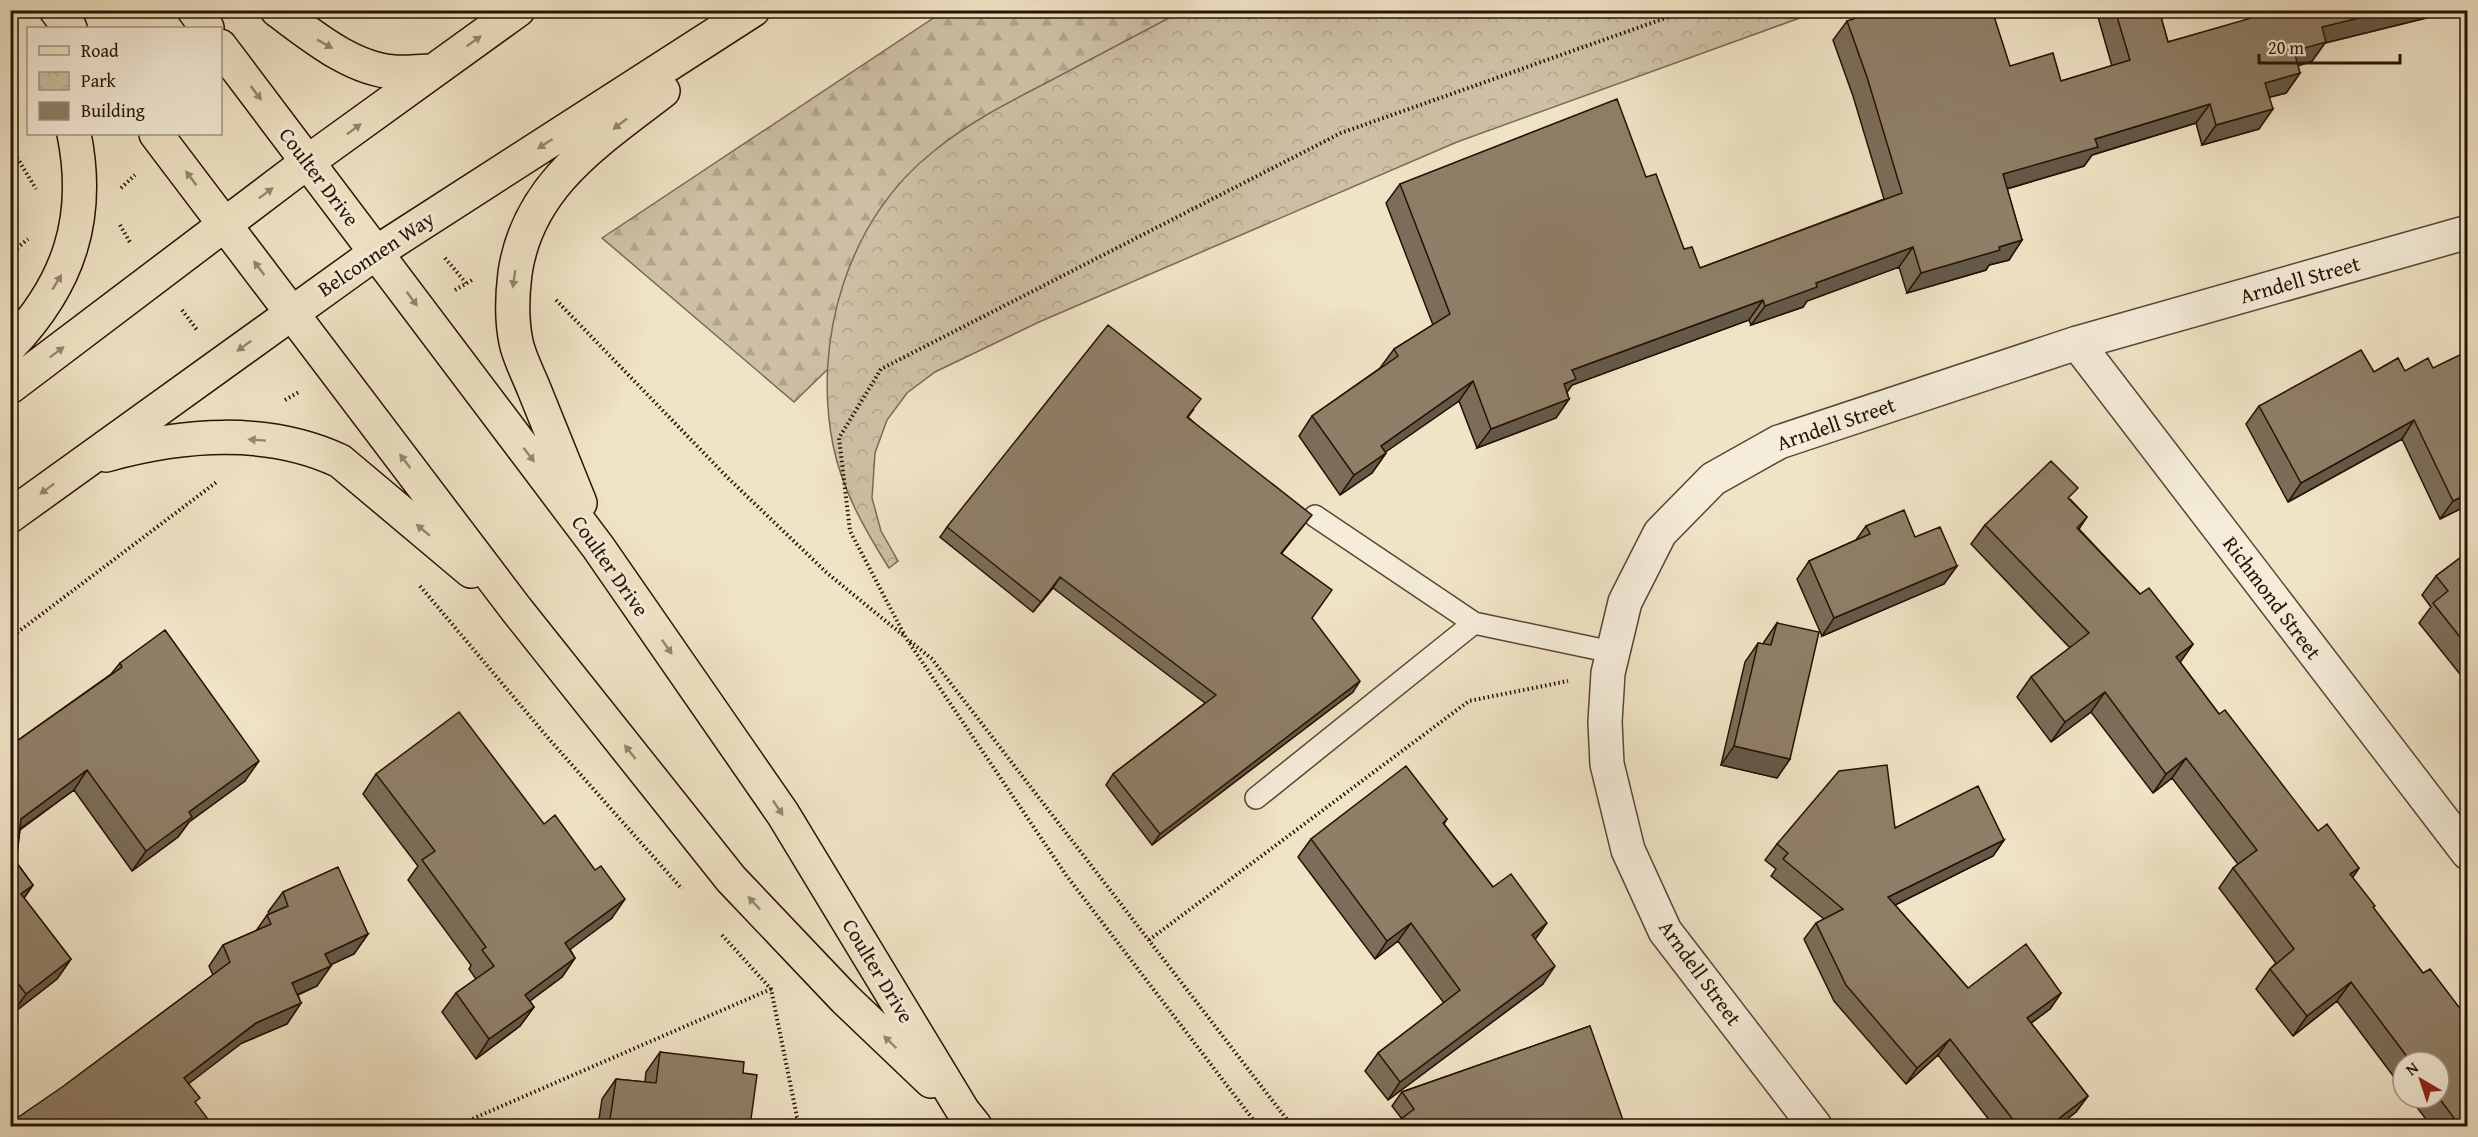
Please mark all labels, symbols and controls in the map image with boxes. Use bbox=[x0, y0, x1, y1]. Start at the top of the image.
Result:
legend bbox=[27, 27, 222, 135]
scale bar bbox=[2259, 27, 2400, 65]
text: 20 m bbox=[2268, 34, 2304, 61]
one-way arrow bbox=[466, 35, 482, 47]
text: Road bbox=[81, 37, 119, 64]
one-way arrow bbox=[317, 39, 334, 49]
text: Park bbox=[81, 67, 117, 94]
one-way arrow bbox=[249, 85, 261, 100]
text: Building bbox=[81, 97, 145, 124]
one-way arrow bbox=[613, 117, 628, 129]
street label: Coulter Drive bbox=[272, 121, 367, 233]
one-way arrow bbox=[346, 123, 362, 135]
one-way arrow bbox=[536, 138, 553, 149]
one-way arrow bbox=[185, 170, 197, 186]
one-way arrow bbox=[258, 187, 274, 199]
street label: Belconnen Way bbox=[311, 203, 441, 304]
street label: Arndell Street bbox=[2236, 247, 2364, 311]
one-way arrow bbox=[253, 260, 265, 275]
one-way arrow bbox=[510, 270, 519, 289]
one-way arrow bbox=[52, 273, 62, 290]
one-way arrow bbox=[406, 291, 418, 306]
one-way arrow bbox=[237, 340, 253, 352]
one-way arrow bbox=[49, 345, 65, 358]
street label: Arndell Street bbox=[1772, 389, 1900, 458]
one-way arrow bbox=[248, 435, 267, 444]
one-way arrow bbox=[523, 446, 535, 462]
one-way arrow bbox=[399, 454, 411, 470]
one-way arrow bbox=[39, 482, 55, 495]
street label: Coulter Drive bbox=[564, 509, 657, 623]
one-way arrow bbox=[416, 524, 431, 537]
street label: Richmond Street bbox=[2216, 530, 2329, 666]
one-way arrow bbox=[661, 639, 673, 655]
one-way arrow bbox=[624, 744, 637, 760]
one-way arrow bbox=[772, 799, 784, 815]
one-way arrow bbox=[747, 896, 761, 910]
street label: Coulter Drive bbox=[835, 913, 922, 1029]
street label: Arndell Street bbox=[1651, 914, 1750, 1032]
one-way arrow bbox=[883, 1036, 898, 1049]
north arrow bbox=[2391, 1050, 2451, 1110]
text: N bbox=[2400, 1055, 2424, 1081]

